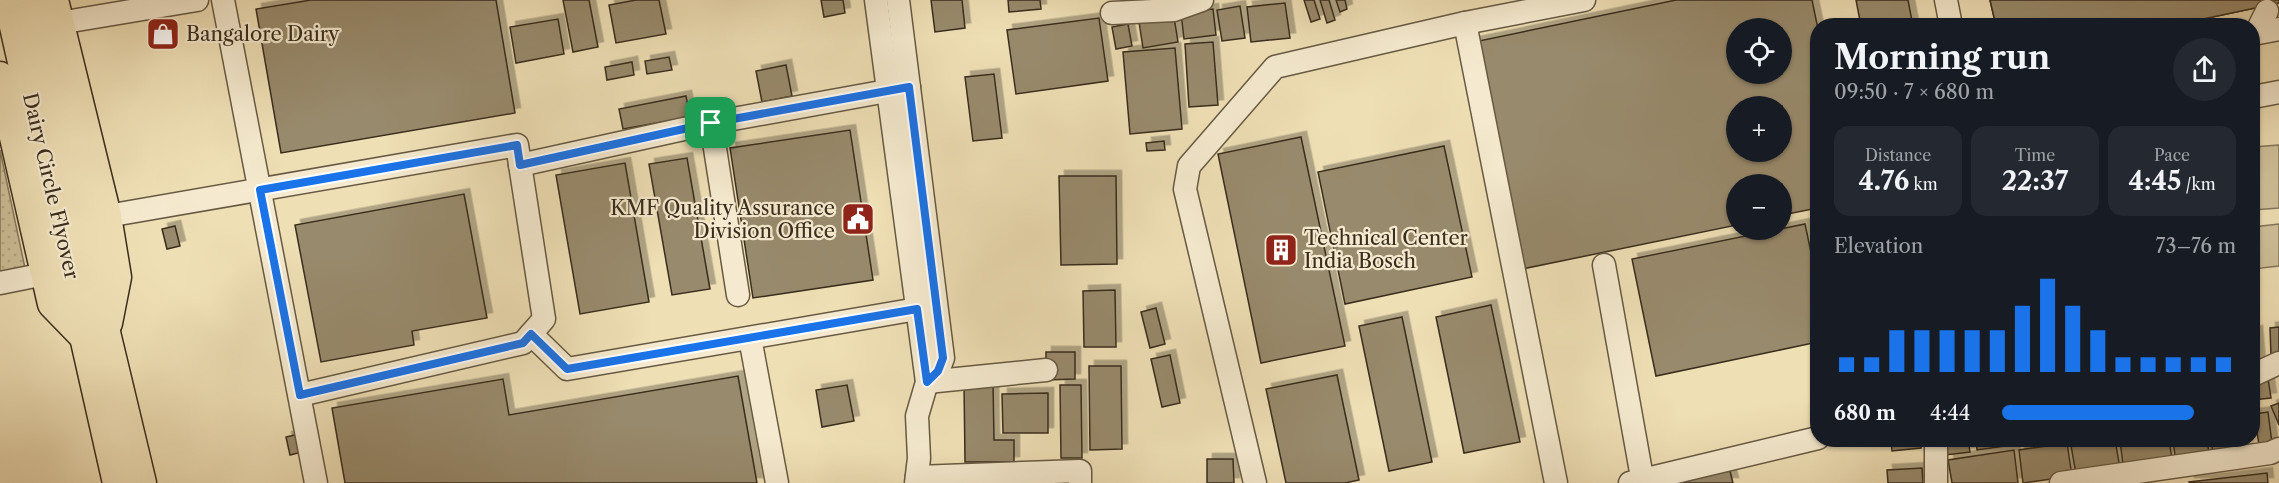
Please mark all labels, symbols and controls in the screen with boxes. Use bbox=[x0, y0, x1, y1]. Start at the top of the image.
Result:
shop icon: Bangalore Dairy bbox=[145, 16, 181, 52]
map controls bbox=[1726, 18, 1792, 240]
button: locate bbox=[1726, 18, 1792, 84]
place label: Bangalore Dairy bbox=[186, 22, 340, 46]
text: Morning run bbox=[1834, 37, 2050, 78]
button: share bbox=[2173, 38, 2236, 101]
text: 09:50 · 7 × 680 m bbox=[1834, 80, 1994, 104]
street label: Dairy Circle Flyover bbox=[18, 90, 84, 282]
button: + bbox=[1726, 96, 1792, 162]
pin bbox=[685, 97, 736, 148]
icon: arrive bbox=[694, 106, 727, 139]
text: Distance bbox=[1865, 145, 1931, 165]
text: Time bbox=[2015, 145, 2055, 165]
text: Pace bbox=[2154, 145, 2190, 165]
text: 4.76 bbox=[1858, 165, 1909, 197]
text: 22:37 bbox=[2002, 165, 2068, 197]
text: 4:45 bbox=[2128, 165, 2181, 197]
button: − bbox=[1726, 174, 1792, 240]
text: km bbox=[1909, 174, 1938, 194]
text: /km bbox=[2181, 174, 2216, 194]
place label: KMF Quality Assurance Division Office bbox=[610, 196, 835, 243]
public building icon: KMF Quality Assurance Division Office bbox=[840, 201, 876, 237]
place label: Technical Center India Bosch bbox=[1304, 226, 1469, 273]
building icon: Technical Center India Bosch bbox=[1263, 232, 1299, 268]
text: Elevation bbox=[1834, 234, 1923, 258]
text: 73–76 m bbox=[2156, 234, 2236, 258]
text: 680 m bbox=[1834, 401, 1896, 425]
text: 4:44 bbox=[1930, 401, 1970, 425]

